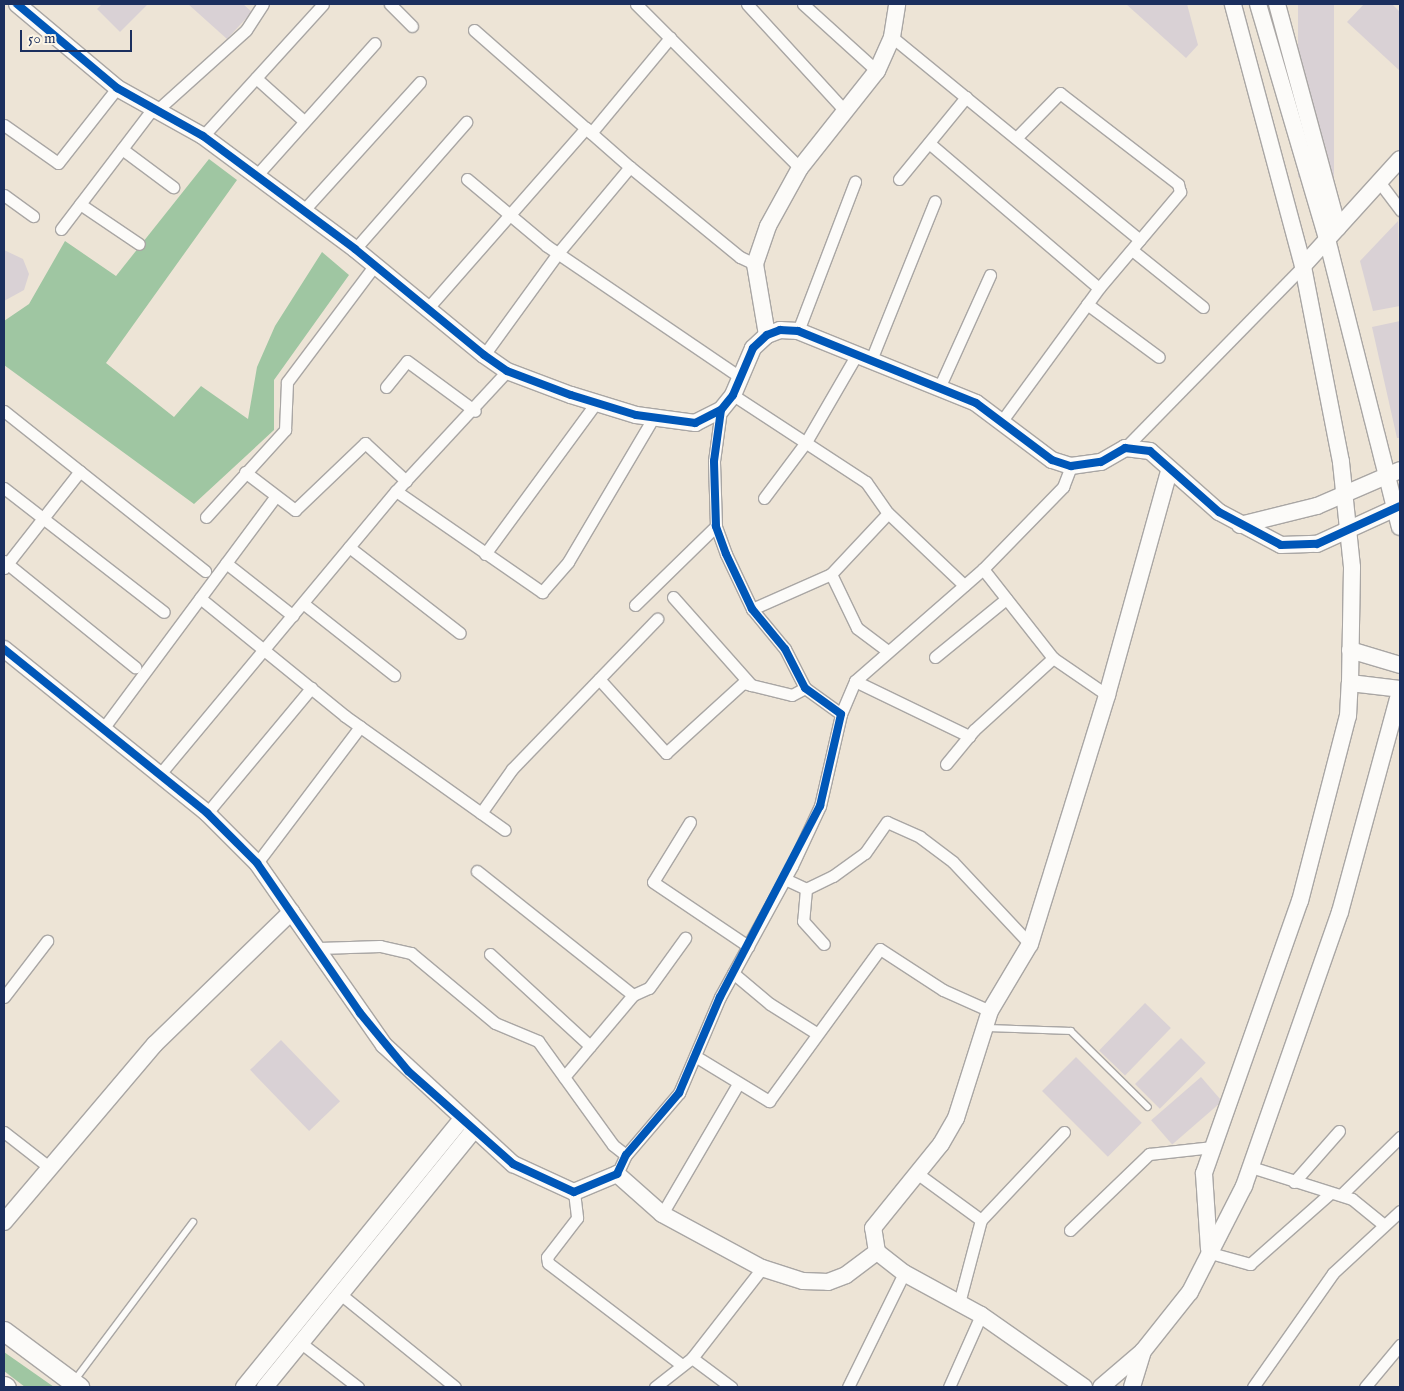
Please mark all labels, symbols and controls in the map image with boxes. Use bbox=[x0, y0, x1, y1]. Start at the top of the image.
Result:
scale bar bbox=[22, 20, 135, 52]
text: 50 m bbox=[28, 29, 56, 48]

